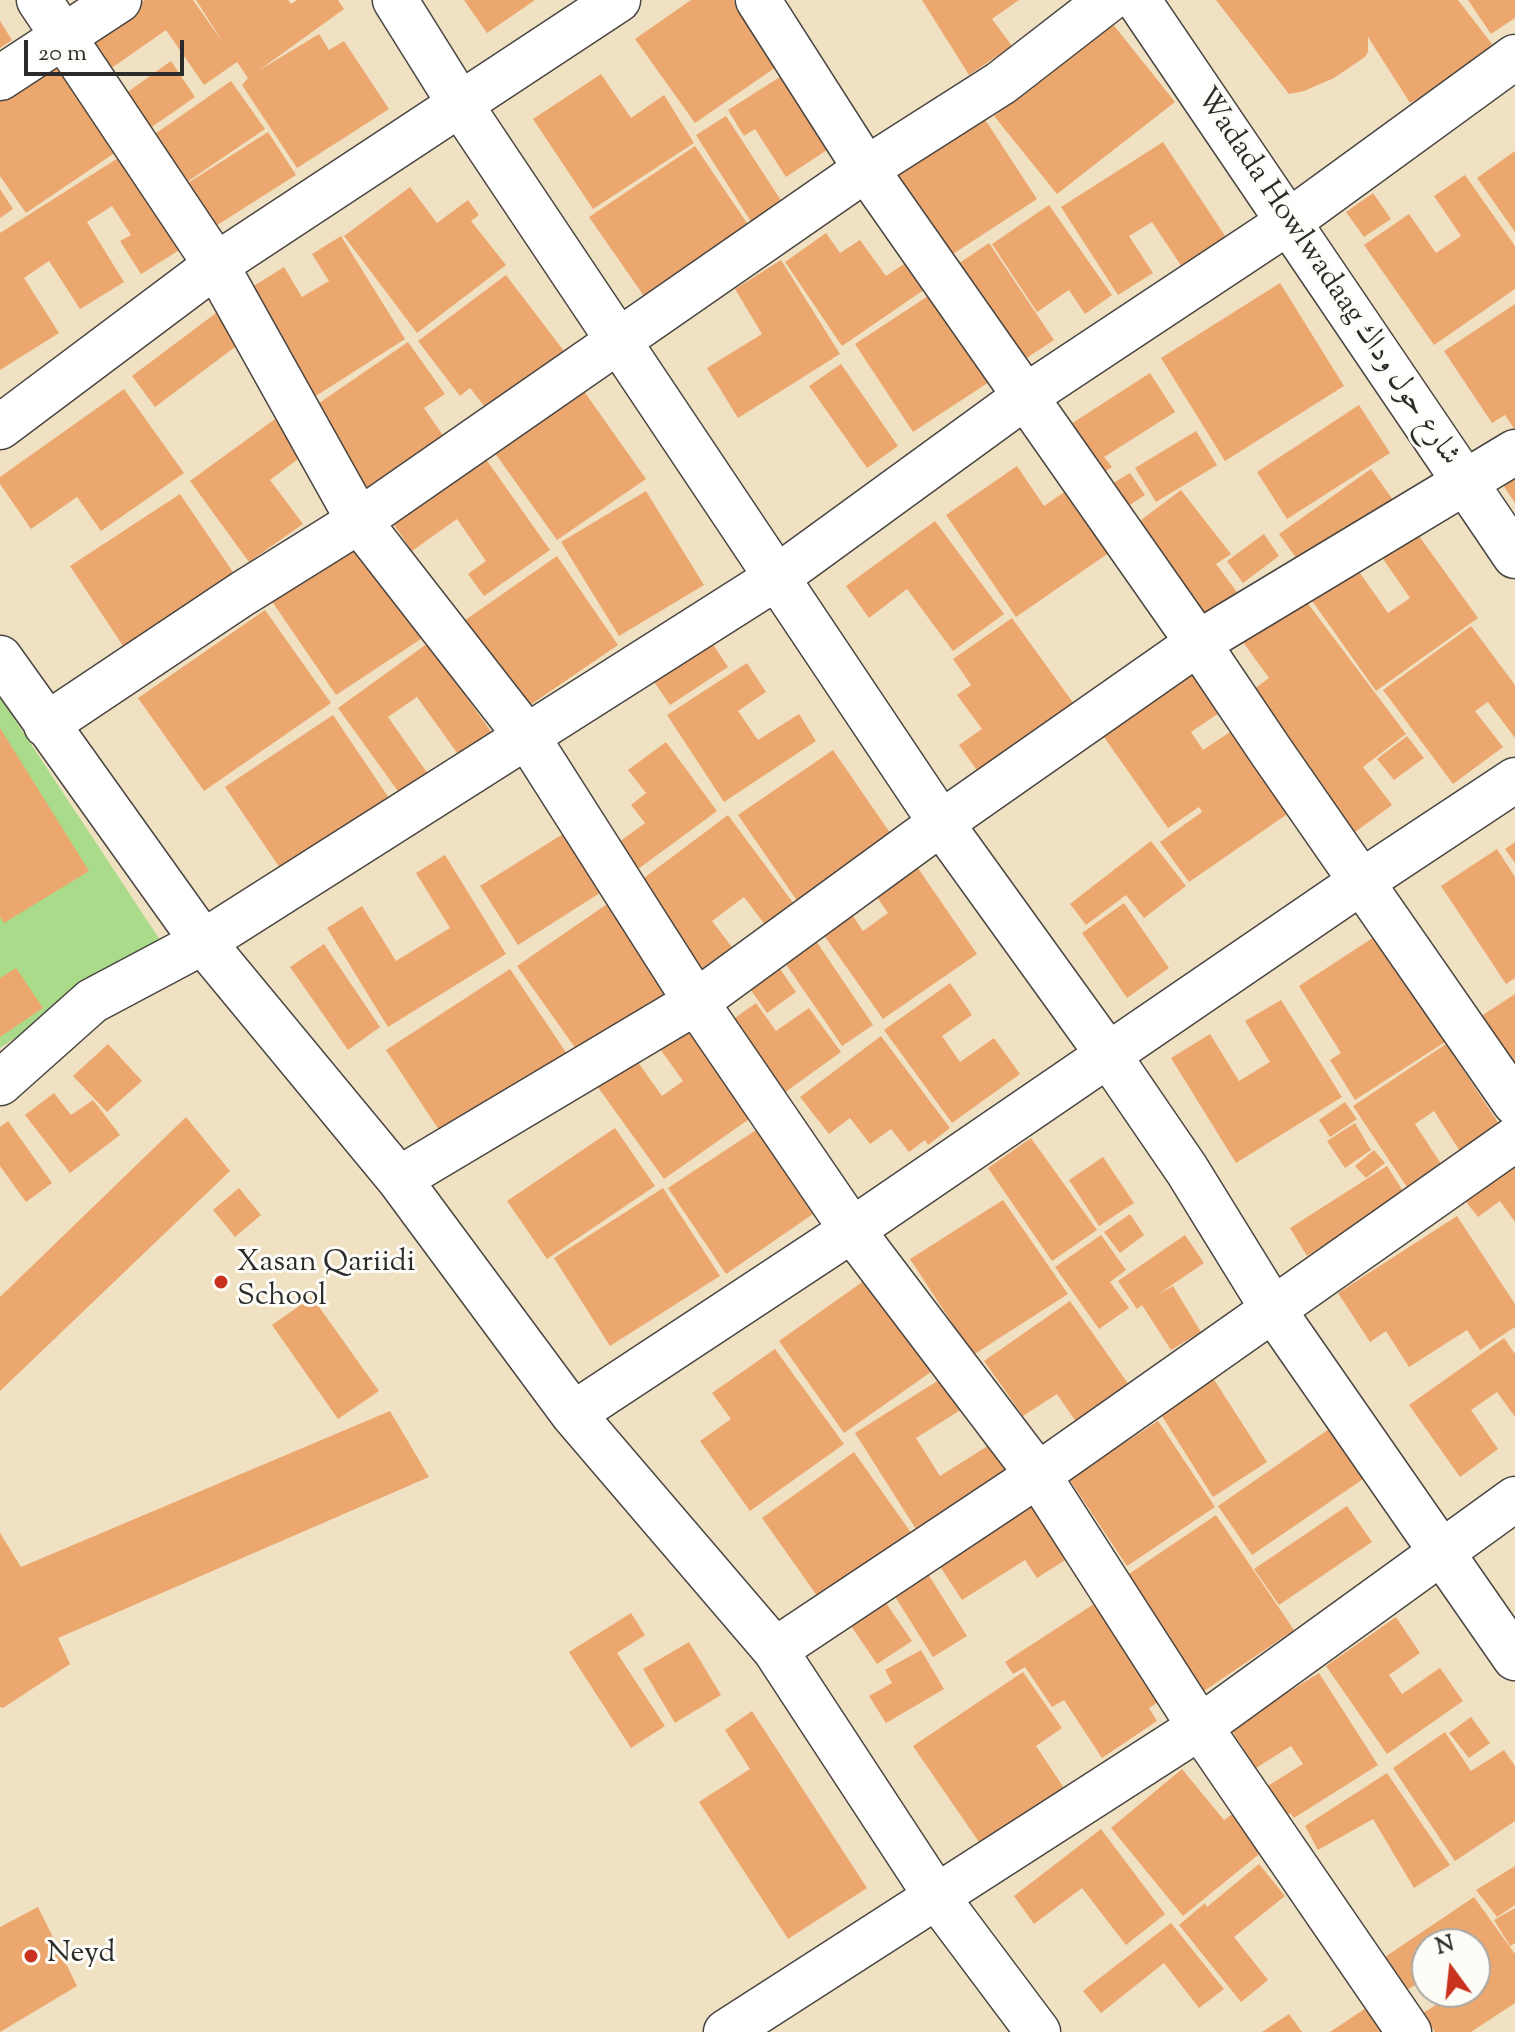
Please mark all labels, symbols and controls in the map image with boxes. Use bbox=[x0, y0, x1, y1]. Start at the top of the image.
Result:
scale bar bbox=[28, 24, 188, 74]
text: 20 m bbox=[38, 37, 87, 71]
street label: Wadada Howlwadaag شارع حول وداك bbox=[1186, 82, 1466, 474]
place label: Xasan Qariidi School bbox=[237, 1247, 415, 1318]
marker: Xasan Qariidi School bbox=[212, 1273, 230, 1291]
north arrow bbox=[1411, 1928, 1491, 2008]
text: N bbox=[1433, 1929, 1458, 1964]
place label: Neyd bbox=[47, 1938, 115, 1974]
marker: Neyd bbox=[22, 1947, 40, 1965]

